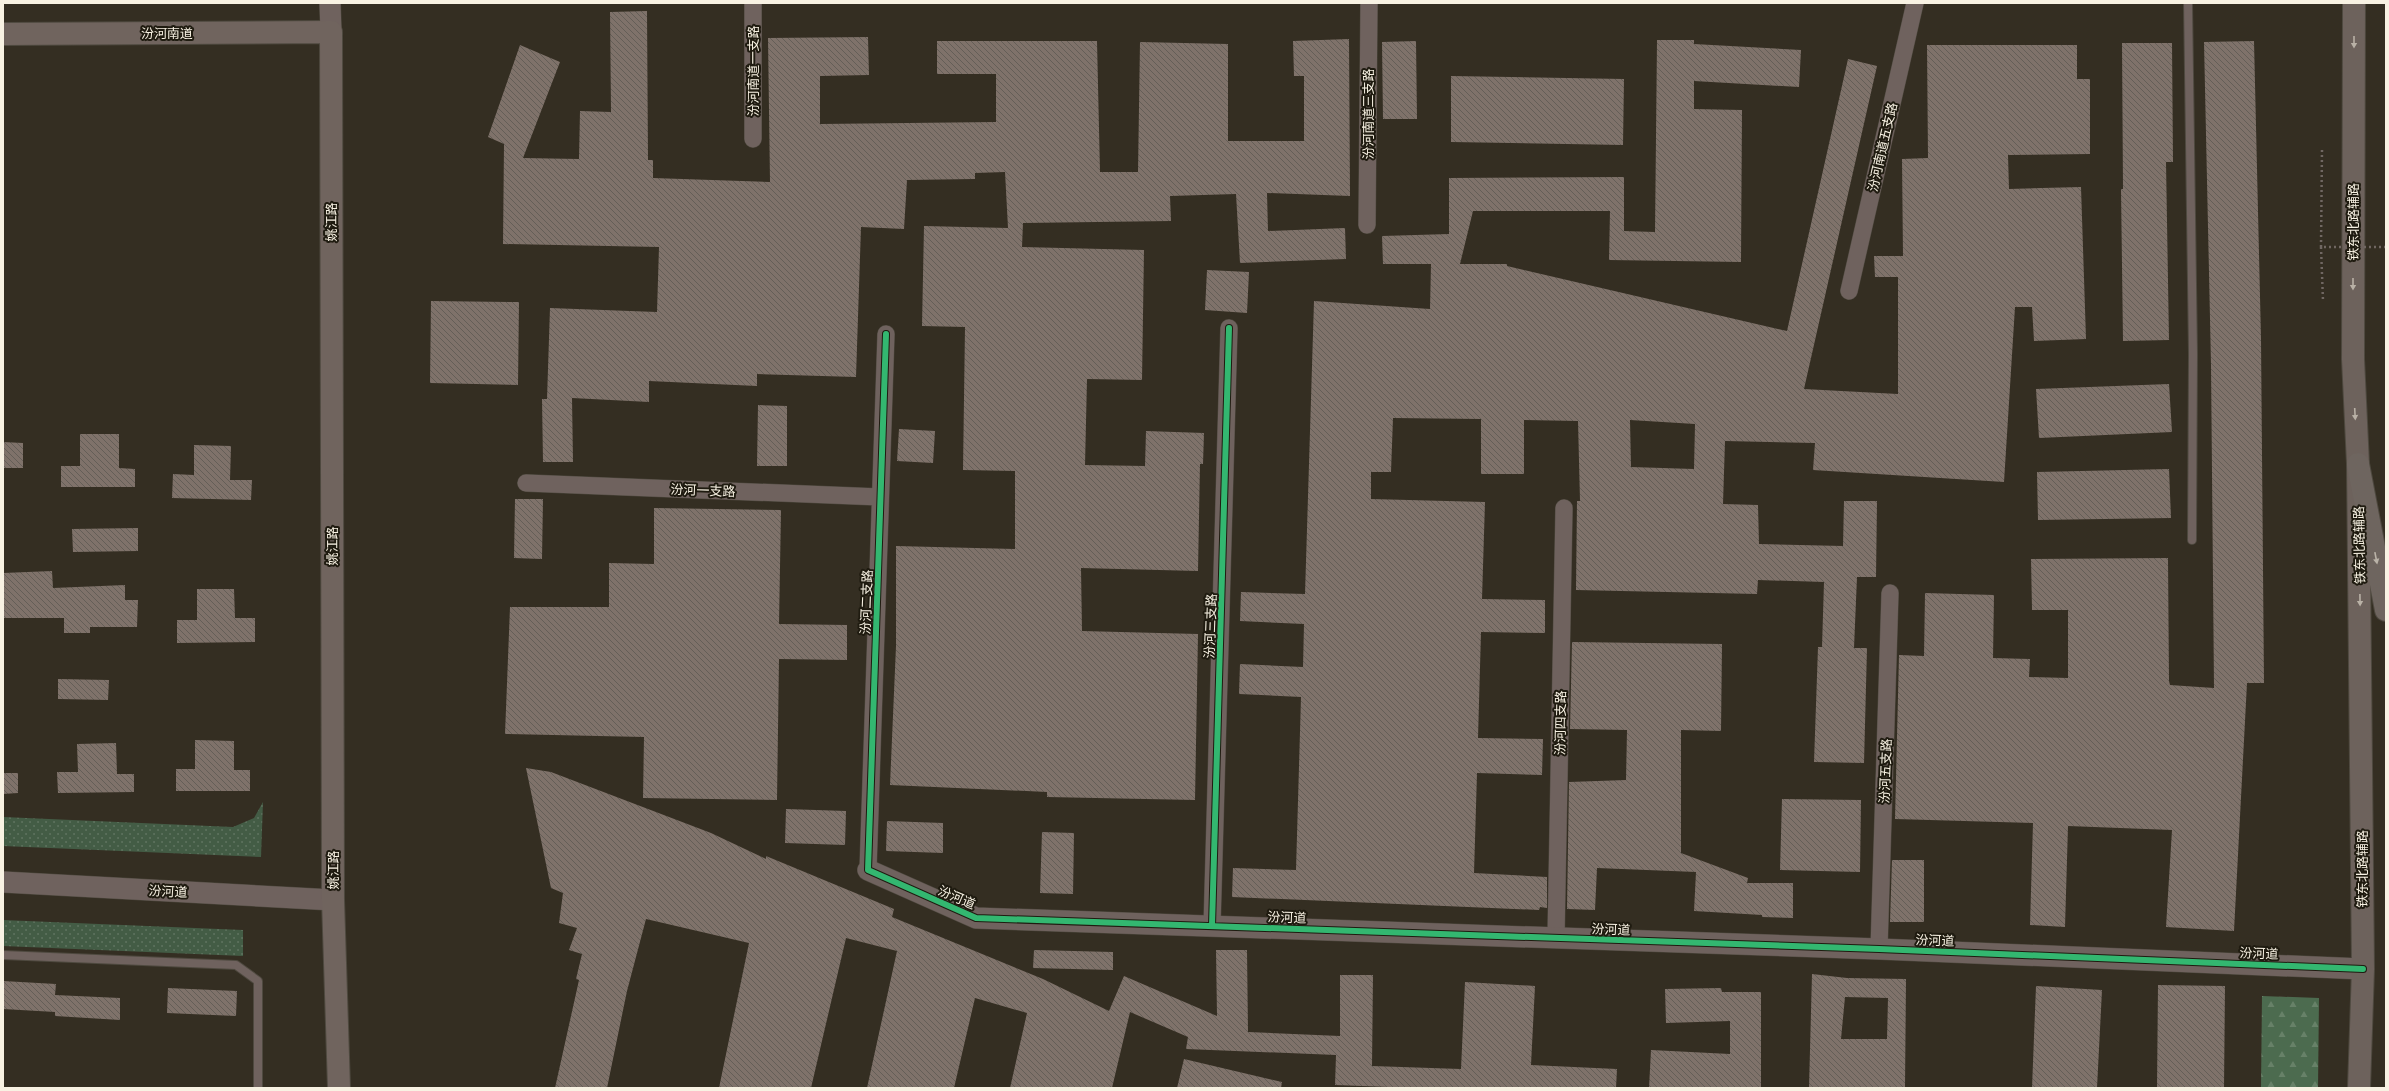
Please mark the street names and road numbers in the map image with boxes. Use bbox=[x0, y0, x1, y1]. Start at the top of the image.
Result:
street label: 汾河南道 bbox=[141, 25, 193, 41]
street label: 汾河南道一支路 bbox=[745, 25, 761, 117]
street label: 汾河南道三支路 bbox=[1360, 68, 1376, 160]
street label: 汾河南道五支路 bbox=[1864, 101, 1900, 193]
street label: 铁东北路辅路 bbox=[2345, 183, 2361, 261]
street label: 姚江路 bbox=[323, 202, 339, 242]
street label: 汾河一支路 bbox=[670, 481, 736, 499]
street label: 铁东北路辅路 bbox=[2350, 506, 2368, 584]
street label: 姚江路 bbox=[324, 526, 340, 566]
street label: 汾河二支路 bbox=[857, 569, 875, 635]
street label: 汾河三支路 bbox=[1201, 593, 1219, 659]
street label: 汾河四支路 bbox=[1551, 690, 1569, 756]
street label: 汾河五支路 bbox=[1876, 738, 1894, 804]
street label: 铁东北路辅路 bbox=[2354, 830, 2370, 908]
street label: 姚江路 bbox=[325, 850, 341, 890]
street label: 汾河道 bbox=[148, 882, 188, 900]
street label: 汾河道 bbox=[936, 882, 978, 912]
street label: 汾河道 bbox=[1267, 908, 1307, 926]
street label: 汾河道 bbox=[1591, 920, 1631, 938]
street label: 汾河道 bbox=[1915, 931, 1955, 949]
street label: 汾河道 bbox=[2239, 944, 2279, 962]

